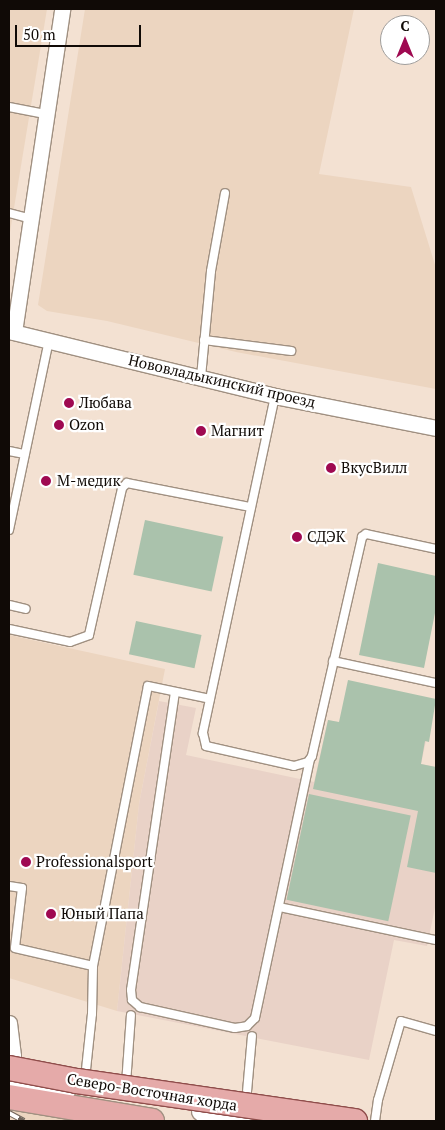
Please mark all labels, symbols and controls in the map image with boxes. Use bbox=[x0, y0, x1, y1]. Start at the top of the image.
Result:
scale bar bbox=[18, 15, 144, 47]
north arrow bbox=[380, 15, 430, 65]
text: С bbox=[400, 16, 410, 35]
text: 50 m bbox=[23, 24, 56, 44]
street label: Нововладыкинский проезд bbox=[127, 351, 317, 411]
place label: Любава bbox=[79, 394, 132, 412]
marker: Любава bbox=[63, 397, 75, 409]
place label: Ozon bbox=[69, 416, 104, 434]
marker: Ozon bbox=[53, 419, 65, 431]
place label: Магнит bbox=[211, 422, 264, 440]
marker: Магнит bbox=[195, 425, 207, 437]
place label: ВкусВилл bbox=[341, 459, 407, 477]
marker: ВкусВилл bbox=[325, 462, 337, 474]
place label: М-медик bbox=[57, 472, 121, 490]
marker: М-медик bbox=[39, 474, 53, 488]
place label: СДЭК bbox=[307, 528, 346, 546]
marker: СДЭК bbox=[291, 531, 303, 543]
place label: Professionalsport bbox=[36, 853, 153, 871]
marker: Professionalsport bbox=[20, 856, 32, 868]
place label: Юный Папа bbox=[61, 905, 144, 923]
marker: Юный Папа bbox=[45, 908, 57, 920]
street label: Северо-Восточная хорда bbox=[66, 1070, 238, 1114]

